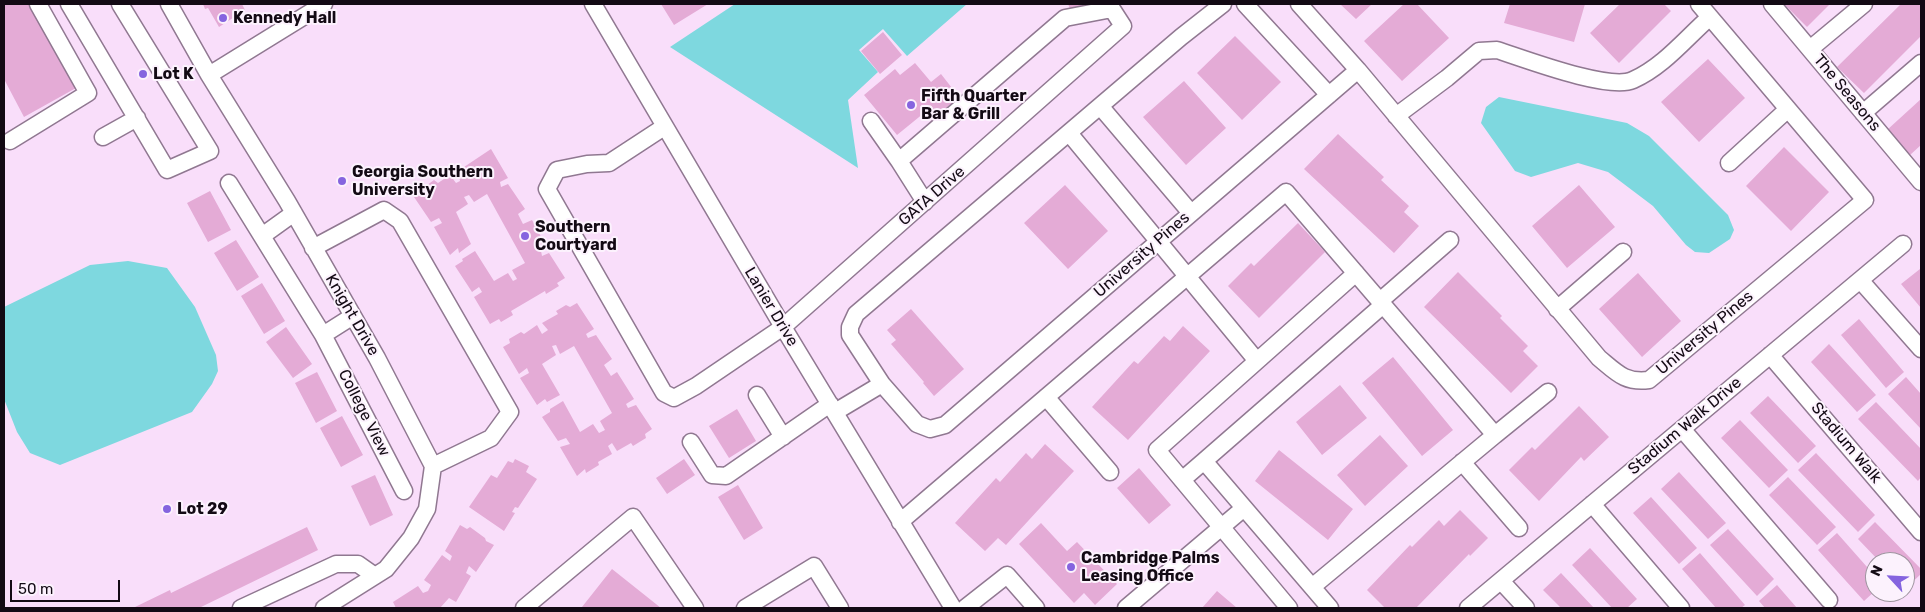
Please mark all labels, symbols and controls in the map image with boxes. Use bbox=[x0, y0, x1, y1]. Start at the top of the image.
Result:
place label: Kennedy Hall bbox=[233, 8, 336, 28]
marker: Kennedy Hall bbox=[217, 12, 229, 24]
street label: The Seasons bbox=[1809, 51, 1885, 135]
place label: Lot K bbox=[153, 64, 194, 84]
marker: Lot K bbox=[137, 68, 149, 80]
place label: Fifth Quarter Bar & Grill bbox=[921, 86, 1026, 124]
marker: Fifth Quarter Bar & Grill bbox=[905, 99, 917, 111]
place label: Georgia Southern University bbox=[352, 162, 493, 200]
street label: GATA Drive bbox=[895, 162, 969, 230]
marker: Georgia Southern University bbox=[336, 175, 348, 187]
street label: University Pines bbox=[1090, 208, 1194, 302]
place label: Southern Courtyard bbox=[535, 217, 617, 255]
marker: Southern Courtyard bbox=[519, 230, 531, 242]
street label: Lanier Drive bbox=[740, 264, 802, 350]
street label: Knight Drive bbox=[321, 271, 383, 359]
street label: University Pines bbox=[1653, 287, 1757, 379]
street label: College View bbox=[334, 366, 394, 460]
street label: Stadium Walk Drive bbox=[1624, 373, 1746, 479]
street label: Stadium Walk bbox=[1807, 399, 1885, 487]
place label: Lot 29 bbox=[177, 499, 228, 519]
marker: Lot 29 bbox=[161, 503, 173, 515]
place label: Cambridge Palms Leasing Office bbox=[1081, 548, 1220, 586]
north arrow bbox=[1865, 552, 1915, 602]
marker: Cambridge Palms Leasing Office bbox=[1065, 561, 1077, 573]
text: N bbox=[1867, 563, 1887, 579]
scale bar bbox=[12, 570, 122, 602]
text: 50 m bbox=[18, 580, 53, 598]

